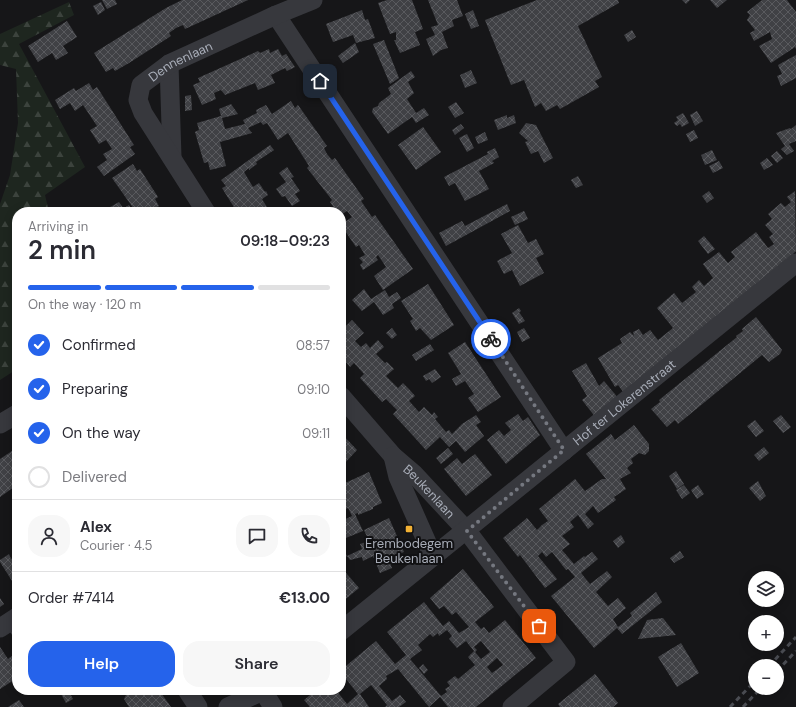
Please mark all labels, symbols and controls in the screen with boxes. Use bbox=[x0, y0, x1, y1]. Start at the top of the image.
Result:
street label: Dennenlaan bbox=[145, 37, 215, 85]
pin bbox=[303, 64, 337, 98]
icon: home bbox=[309, 70, 331, 92]
text: Arriving in bbox=[28, 218, 88, 235]
text: 09:18–09:23 bbox=[240, 231, 330, 251]
text: 2 min bbox=[28, 233, 96, 267]
text: On the way · 120 m bbox=[28, 296, 141, 313]
courier bbox=[471, 319, 511, 359]
icon: bike bbox=[480, 328, 502, 350]
icon: check bbox=[28, 334, 50, 356]
text: Confirmed bbox=[62, 335, 136, 355]
text: 08:57 bbox=[296, 337, 330, 354]
street label: Hof ter Lokerenstraat bbox=[569, 355, 679, 449]
icon: check bbox=[28, 378, 50, 400]
text: Preparing bbox=[62, 379, 128, 399]
text: 09:10 bbox=[297, 381, 330, 398]
icon: check bbox=[28, 422, 50, 444]
text: On the way bbox=[62, 423, 141, 443]
text: 09:11 bbox=[302, 425, 330, 442]
street label: Beukenlaan bbox=[400, 460, 459, 522]
text: Delivered bbox=[62, 467, 127, 487]
button: person bbox=[28, 515, 70, 557]
button: chat bbox=[236, 515, 278, 557]
button: phone bbox=[288, 515, 330, 557]
text: Alex bbox=[80, 517, 112, 537]
marker: Erembodegem Beukenlaan bbox=[404, 524, 414, 534]
place label: Erembodegem Beukenlaan bbox=[365, 535, 453, 567]
text: Courier · 4.5 bbox=[80, 537, 153, 554]
map controls bbox=[748, 571, 784, 695]
button: layers bbox=[748, 571, 784, 607]
text: Order #7414 bbox=[28, 588, 114, 608]
text: €13.00 bbox=[279, 588, 330, 608]
pin bbox=[522, 609, 556, 643]
icon: bag bbox=[528, 615, 550, 637]
button: + bbox=[748, 615, 784, 651]
button: Help bbox=[28, 641, 175, 687]
button: Share bbox=[183, 641, 330, 687]
button: − bbox=[748, 659, 784, 695]

